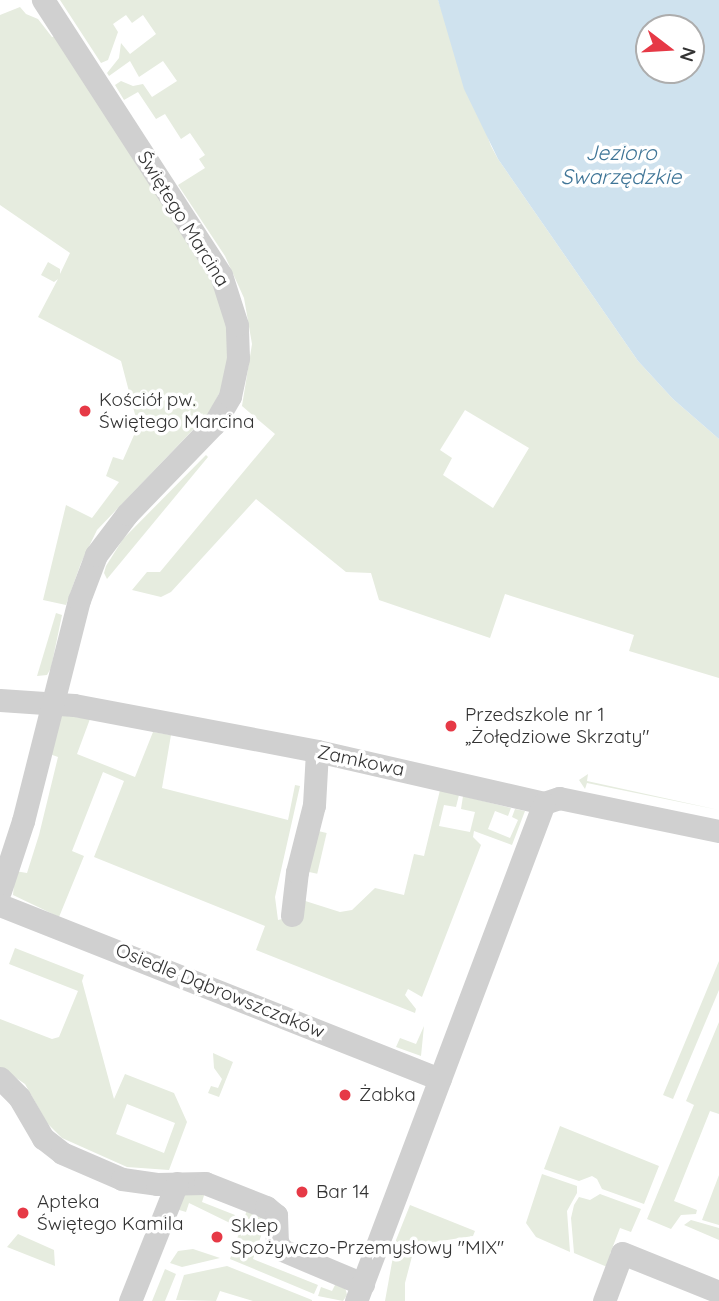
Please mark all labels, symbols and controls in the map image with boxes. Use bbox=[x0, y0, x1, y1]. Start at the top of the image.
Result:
north arrow bbox=[635, 14, 705, 84]
text: N bbox=[675, 44, 702, 65]
water label: Jezioro Swarzędzkie bbox=[561, 139, 681, 189]
street label: Świętego Marcina bbox=[132, 147, 234, 291]
place label: Kościół pw. Świętego Marcina bbox=[99, 389, 254, 433]
marker: Kościół pw. Świętego Marcina bbox=[77, 403, 93, 419]
place label: Przedszkole nr 1 „Żołędziowe Skrzaty" bbox=[465, 704, 649, 748]
marker: Przedszkole nr 1 „Żołędziowe Skrzaty" bbox=[443, 718, 459, 734]
street label: Zamkowa bbox=[316, 741, 406, 781]
street label: Osiedle Dąbrowszczaków bbox=[112, 939, 328, 1043]
place label: Żabka bbox=[359, 1084, 416, 1106]
marker: Żabka bbox=[337, 1087, 353, 1103]
place label: Bar 14 bbox=[316, 1181, 369, 1203]
marker: Bar 14 bbox=[294, 1184, 310, 1200]
place label: Apteka Świętego Kamila bbox=[37, 1191, 184, 1235]
marker: Apteka Świętego Kamila bbox=[15, 1205, 31, 1221]
place label: Sklep Spożywczo-Przemysłowy "MIX" bbox=[231, 1215, 504, 1259]
marker: Sklep Spożywczo-Przemysłowy "MIX" bbox=[209, 1229, 225, 1245]

